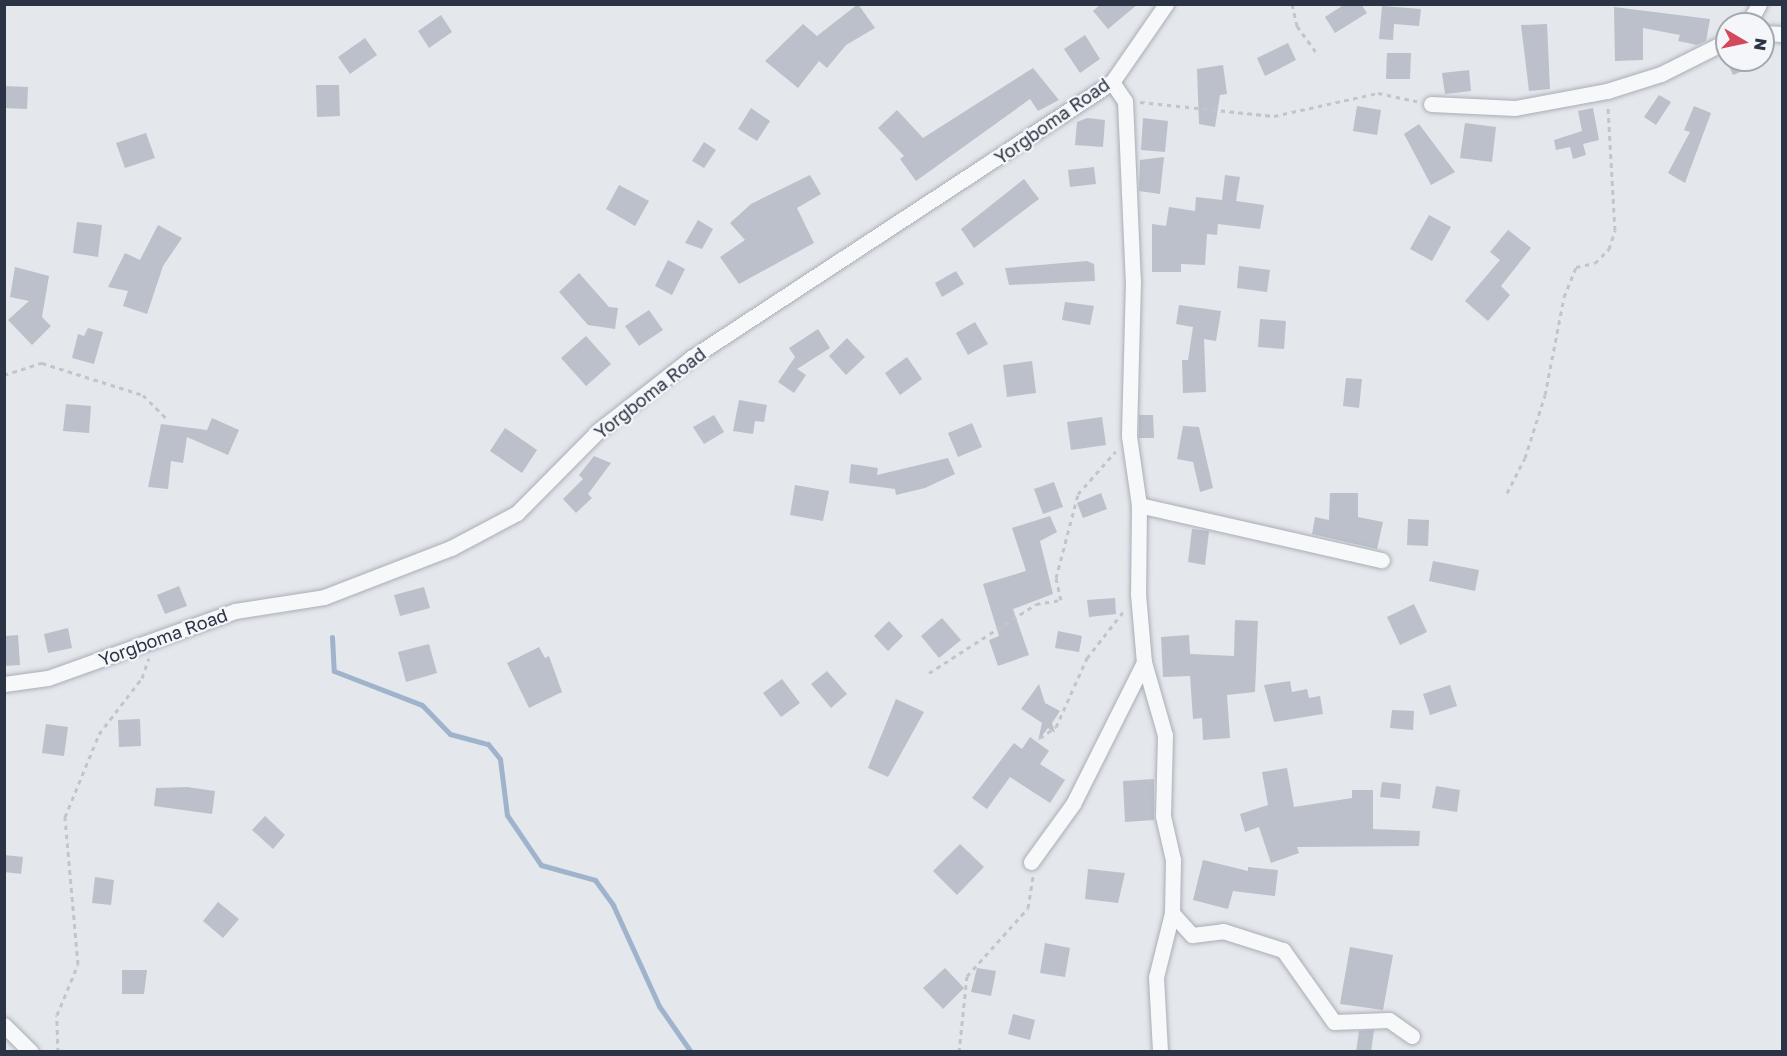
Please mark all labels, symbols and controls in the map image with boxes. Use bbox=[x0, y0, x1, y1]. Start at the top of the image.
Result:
north arrow bbox=[1715, 12, 1775, 72]
text: N bbox=[1750, 37, 1772, 52]
street label: Yorgboma Road bbox=[990, 73, 1114, 169]
street label: Yorgboma Road bbox=[590, 343, 710, 443]
street label: Yorgboma Road bbox=[96, 604, 230, 670]

